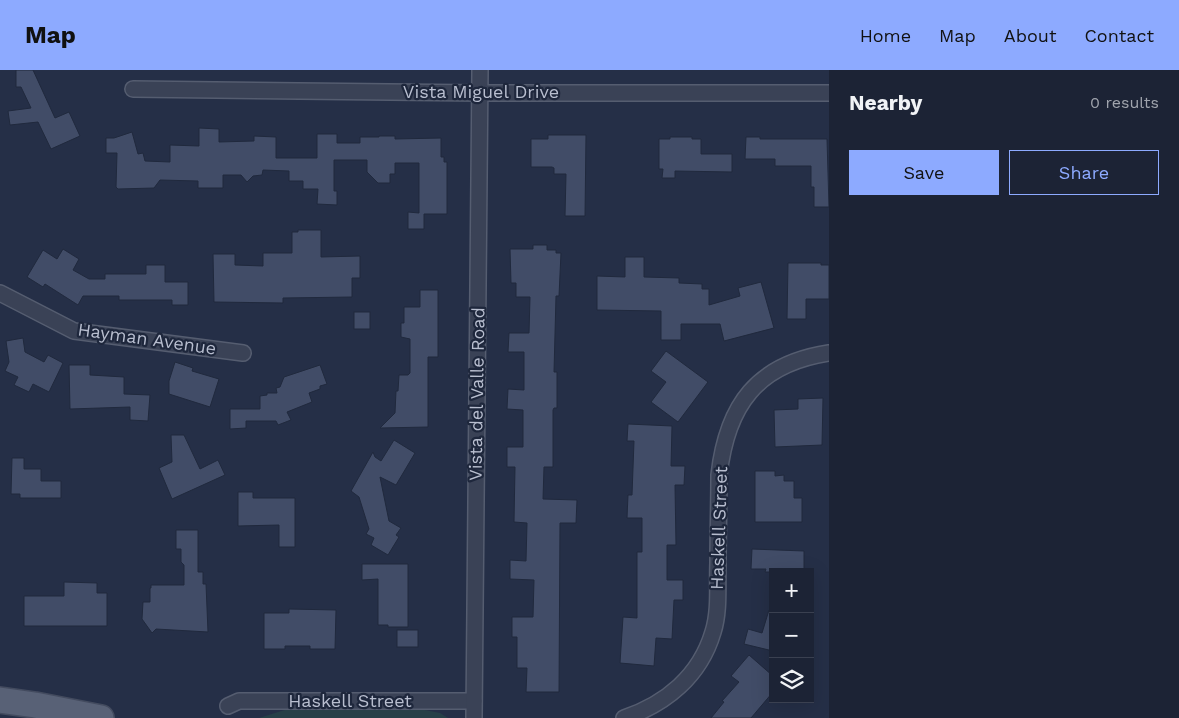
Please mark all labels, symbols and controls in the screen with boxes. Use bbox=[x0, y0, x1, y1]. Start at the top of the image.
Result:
text: Map bbox=[25, 21, 76, 49]
text: Home bbox=[860, 25, 911, 46]
text: Map bbox=[939, 25, 976, 46]
text: About bbox=[1004, 25, 1056, 46]
text: Contact bbox=[1084, 25, 1154, 46]
street label: Vista Miguel Drive bbox=[403, 81, 559, 102]
text: Nearby bbox=[849, 90, 922, 115]
text: 0 results bbox=[1090, 93, 1159, 112]
button: Save bbox=[849, 150, 999, 195]
button: Share bbox=[1009, 150, 1159, 195]
street label: Vista del Valle Road bbox=[464, 307, 489, 481]
street label: Hayman Avenue bbox=[76, 318, 218, 359]
street label: Haskell Street bbox=[706, 465, 731, 590]
map controls bbox=[769, 568, 814, 703]
button: + bbox=[769, 568, 814, 613]
button: − bbox=[769, 613, 814, 658]
button: layers bbox=[769, 658, 814, 703]
street label: Haskell Street bbox=[288, 690, 412, 711]

